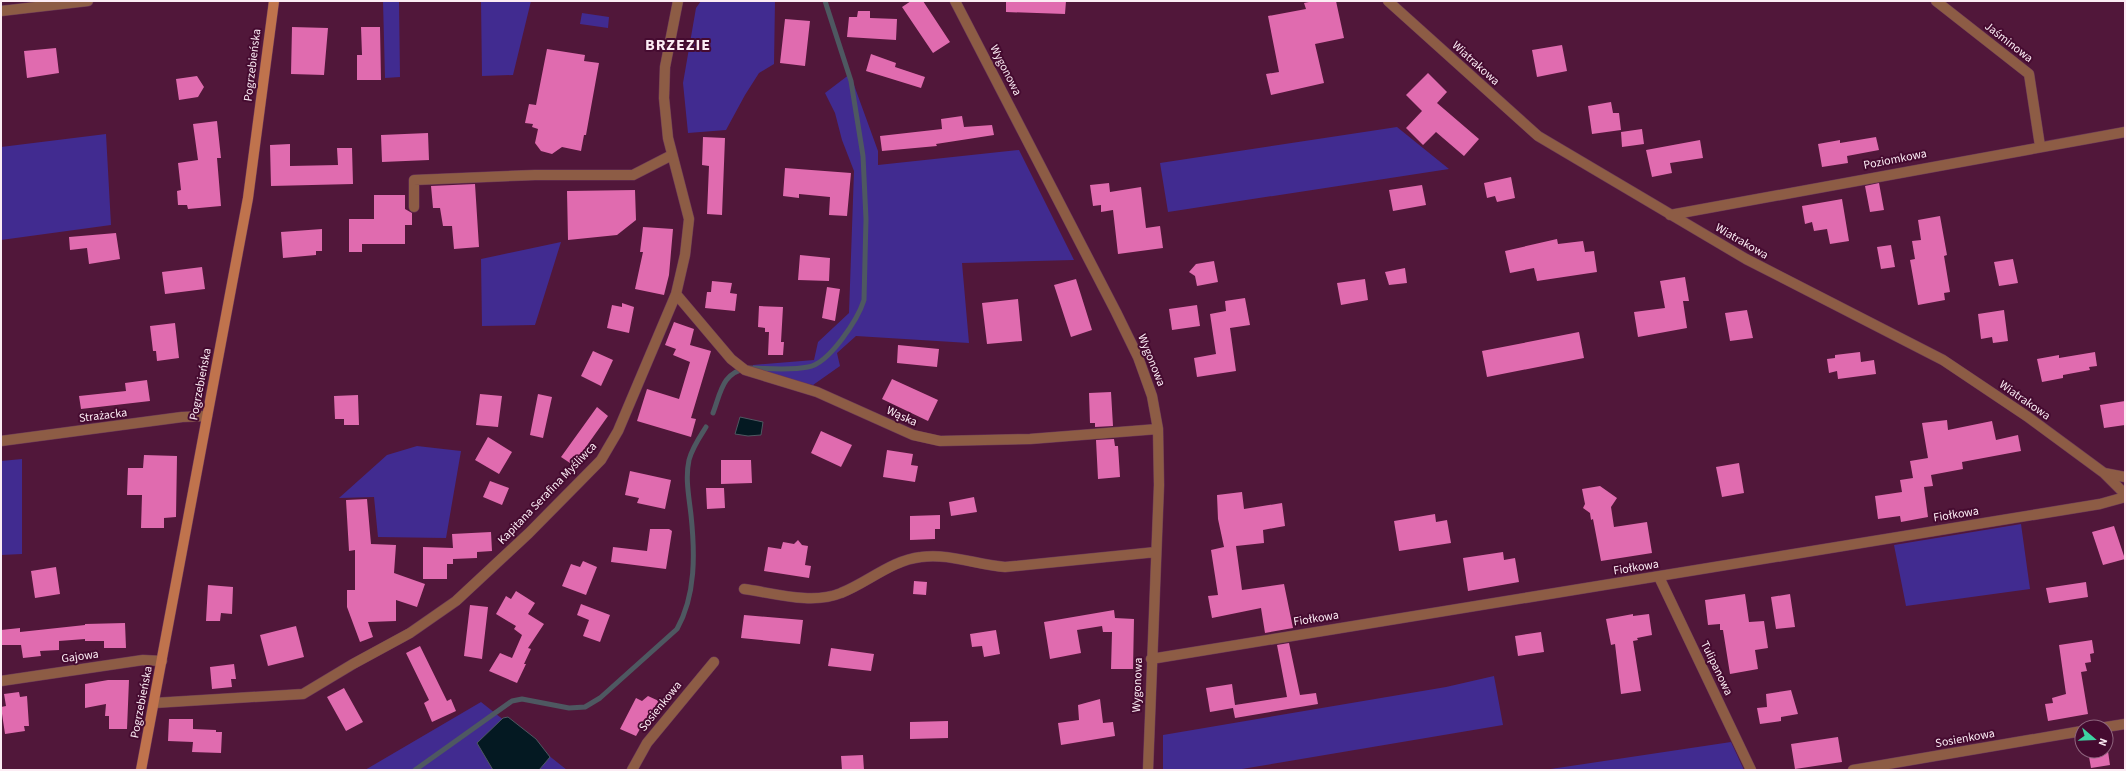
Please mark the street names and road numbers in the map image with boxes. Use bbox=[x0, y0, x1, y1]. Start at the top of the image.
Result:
street label: Jaśminowa bbox=[1981, 18, 2037, 67]
street label: Pogrzebieńska bbox=[240, 28, 265, 102]
street label: Wiatrakowa bbox=[1448, 37, 1503, 89]
street label: Wygonowa bbox=[985, 42, 1026, 99]
street label: Poziomkowa bbox=[1862, 145, 1928, 174]
street label: Wiatrakowa bbox=[1712, 219, 1772, 264]
street label: Wygonowa bbox=[1133, 331, 1170, 389]
street label: Pogrzebieńska bbox=[185, 347, 216, 422]
street label: Wiatrakowa bbox=[1996, 377, 2054, 424]
street label: Wąska bbox=[884, 402, 920, 431]
street label: Strażacka bbox=[78, 404, 128, 427]
street label: Kapitana Serafina Myśliwca bbox=[494, 438, 601, 548]
street label: Fiołkowa bbox=[1932, 503, 1980, 526]
street label: Fiołkowa bbox=[1612, 556, 1660, 579]
street label: Fiołkowa bbox=[1292, 607, 1340, 630]
street label: Tulipanowa bbox=[1696, 638, 1737, 698]
street label: Gajowa bbox=[60, 645, 100, 668]
street label: Wygonowa bbox=[1128, 657, 1147, 713]
street label: Pogrzebieńska bbox=[126, 665, 157, 740]
street label: Sosienkowa bbox=[635, 678, 686, 735]
street label: Sosienkowa bbox=[1934, 725, 1996, 752]

